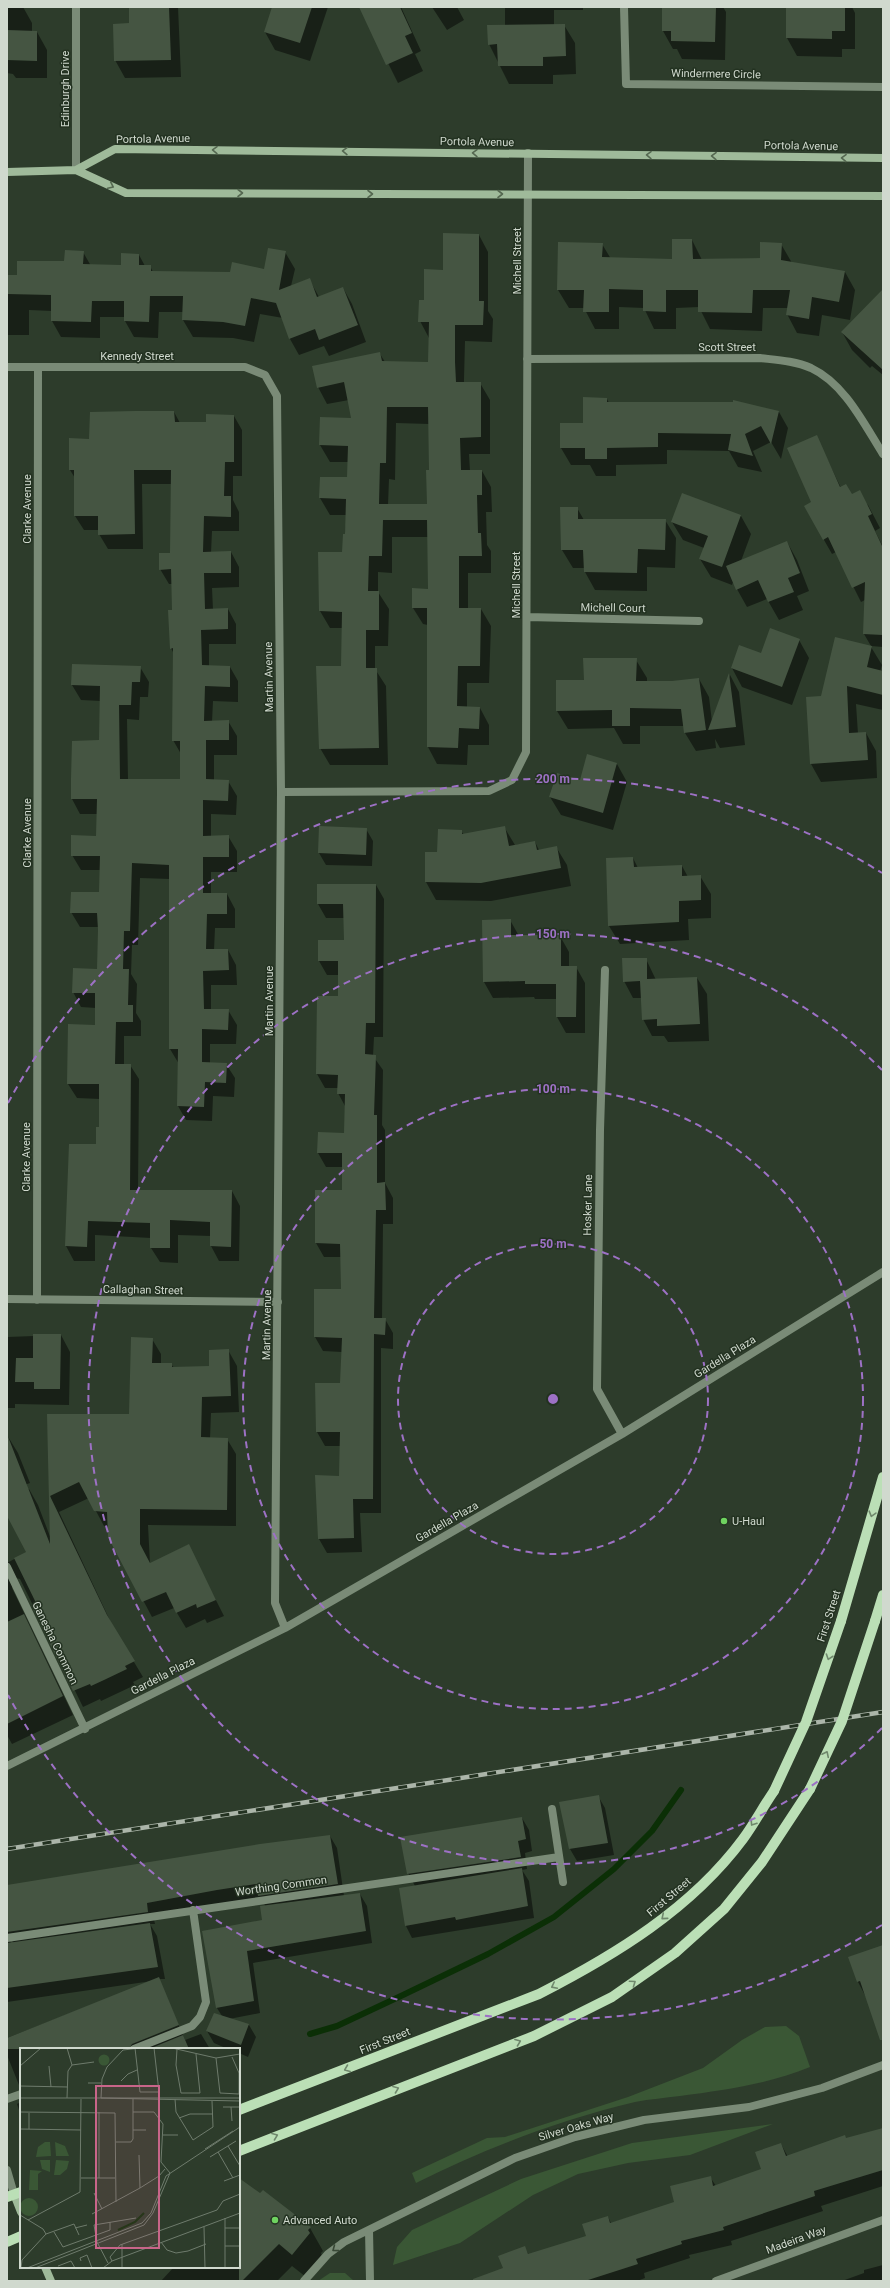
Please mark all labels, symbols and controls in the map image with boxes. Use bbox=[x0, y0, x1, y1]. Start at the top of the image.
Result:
street label: Edinburgh Drive bbox=[59, 51, 72, 127]
street label: Windermere Circle bbox=[671, 67, 761, 81]
street label: Portola Avenue bbox=[116, 132, 190, 146]
street label: Portola Avenue bbox=[440, 135, 514, 149]
street label: Portola Avenue bbox=[764, 139, 838, 153]
one-way arrow bbox=[212, 146, 218, 154]
one-way arrow bbox=[342, 147, 348, 155]
one-way arrow bbox=[472, 149, 478, 157]
one-way arrow bbox=[646, 151, 652, 159]
one-way arrow bbox=[711, 152, 717, 160]
one-way arrow bbox=[841, 154, 847, 162]
one-way arrow bbox=[107, 181, 115, 189]
one-way arrow bbox=[237, 189, 243, 197]
one-way arrow bbox=[367, 190, 373, 198]
one-way arrow bbox=[497, 190, 503, 198]
street label: Michell Street bbox=[511, 227, 524, 295]
street label: Scott Street bbox=[698, 341, 756, 354]
street label: Kennedy Street bbox=[100, 350, 174, 363]
street label: Clarke Avenue bbox=[21, 474, 34, 544]
street label: Michell Street bbox=[510, 551, 523, 619]
street label: Michell Court bbox=[580, 601, 646, 615]
street label: Martin Avenue bbox=[262, 641, 276, 712]
text: 200 m bbox=[536, 772, 570, 786]
street label: Clarke Avenue bbox=[21, 798, 34, 868]
text: 150 m bbox=[536, 927, 570, 941]
street label: Martin Avenue bbox=[263, 966, 276, 1036]
text: 100 m bbox=[536, 1082, 570, 1096]
street label: Clarke Avenue bbox=[20, 1122, 33, 1192]
street label: Hosker Lane bbox=[581, 1174, 595, 1236]
text: 50 m bbox=[539, 1237, 567, 1251]
street label: Callaghan Street bbox=[103, 1283, 184, 1297]
street label: Martin Avenue bbox=[260, 1289, 274, 1360]
street label: Gardella Plaza bbox=[692, 1333, 758, 1381]
centre of rings bbox=[546, 1392, 560, 1406]
street label: Gardella Plaza bbox=[413, 1499, 481, 1545]
one-way arrow bbox=[868, 1511, 877, 1518]
place label: U-Haul bbox=[732, 1515, 765, 1528]
marker: U-Haul bbox=[719, 1516, 729, 1526]
street label: First Street bbox=[815, 1588, 844, 1643]
street label: Ganesha Common bbox=[29, 1599, 81, 1687]
street label: Gardella Plaza bbox=[129, 1654, 197, 1698]
one-way arrow bbox=[825, 1654, 833, 1661]
one-way arrow bbox=[821, 1751, 829, 1758]
one-way arrow bbox=[750, 1819, 757, 1826]
street label: Worthing Common bbox=[234, 1873, 328, 1899]
street label: First Street bbox=[644, 1875, 694, 1919]
one-way arrow bbox=[661, 1913, 668, 1920]
one-way arrow bbox=[629, 1980, 636, 1988]
one-way arrow bbox=[551, 1981, 558, 1989]
street label: First Street bbox=[358, 2025, 413, 2057]
one-way arrow bbox=[514, 2039, 521, 2047]
inset map bbox=[20, 2048, 240, 2268]
one-way arrow bbox=[344, 2065, 351, 2073]
one-way arrow bbox=[393, 2086, 400, 2094]
street label: Silver Oaks Way bbox=[537, 2110, 616, 2144]
one-way arrow bbox=[272, 2133, 279, 2141]
place label: Advanced Auto bbox=[283, 2214, 357, 2227]
marker: Advanced Auto bbox=[270, 2215, 280, 2225]
street label: Madeira Way bbox=[764, 2223, 829, 2257]
one-way arrow bbox=[332, 2244, 339, 2251]

